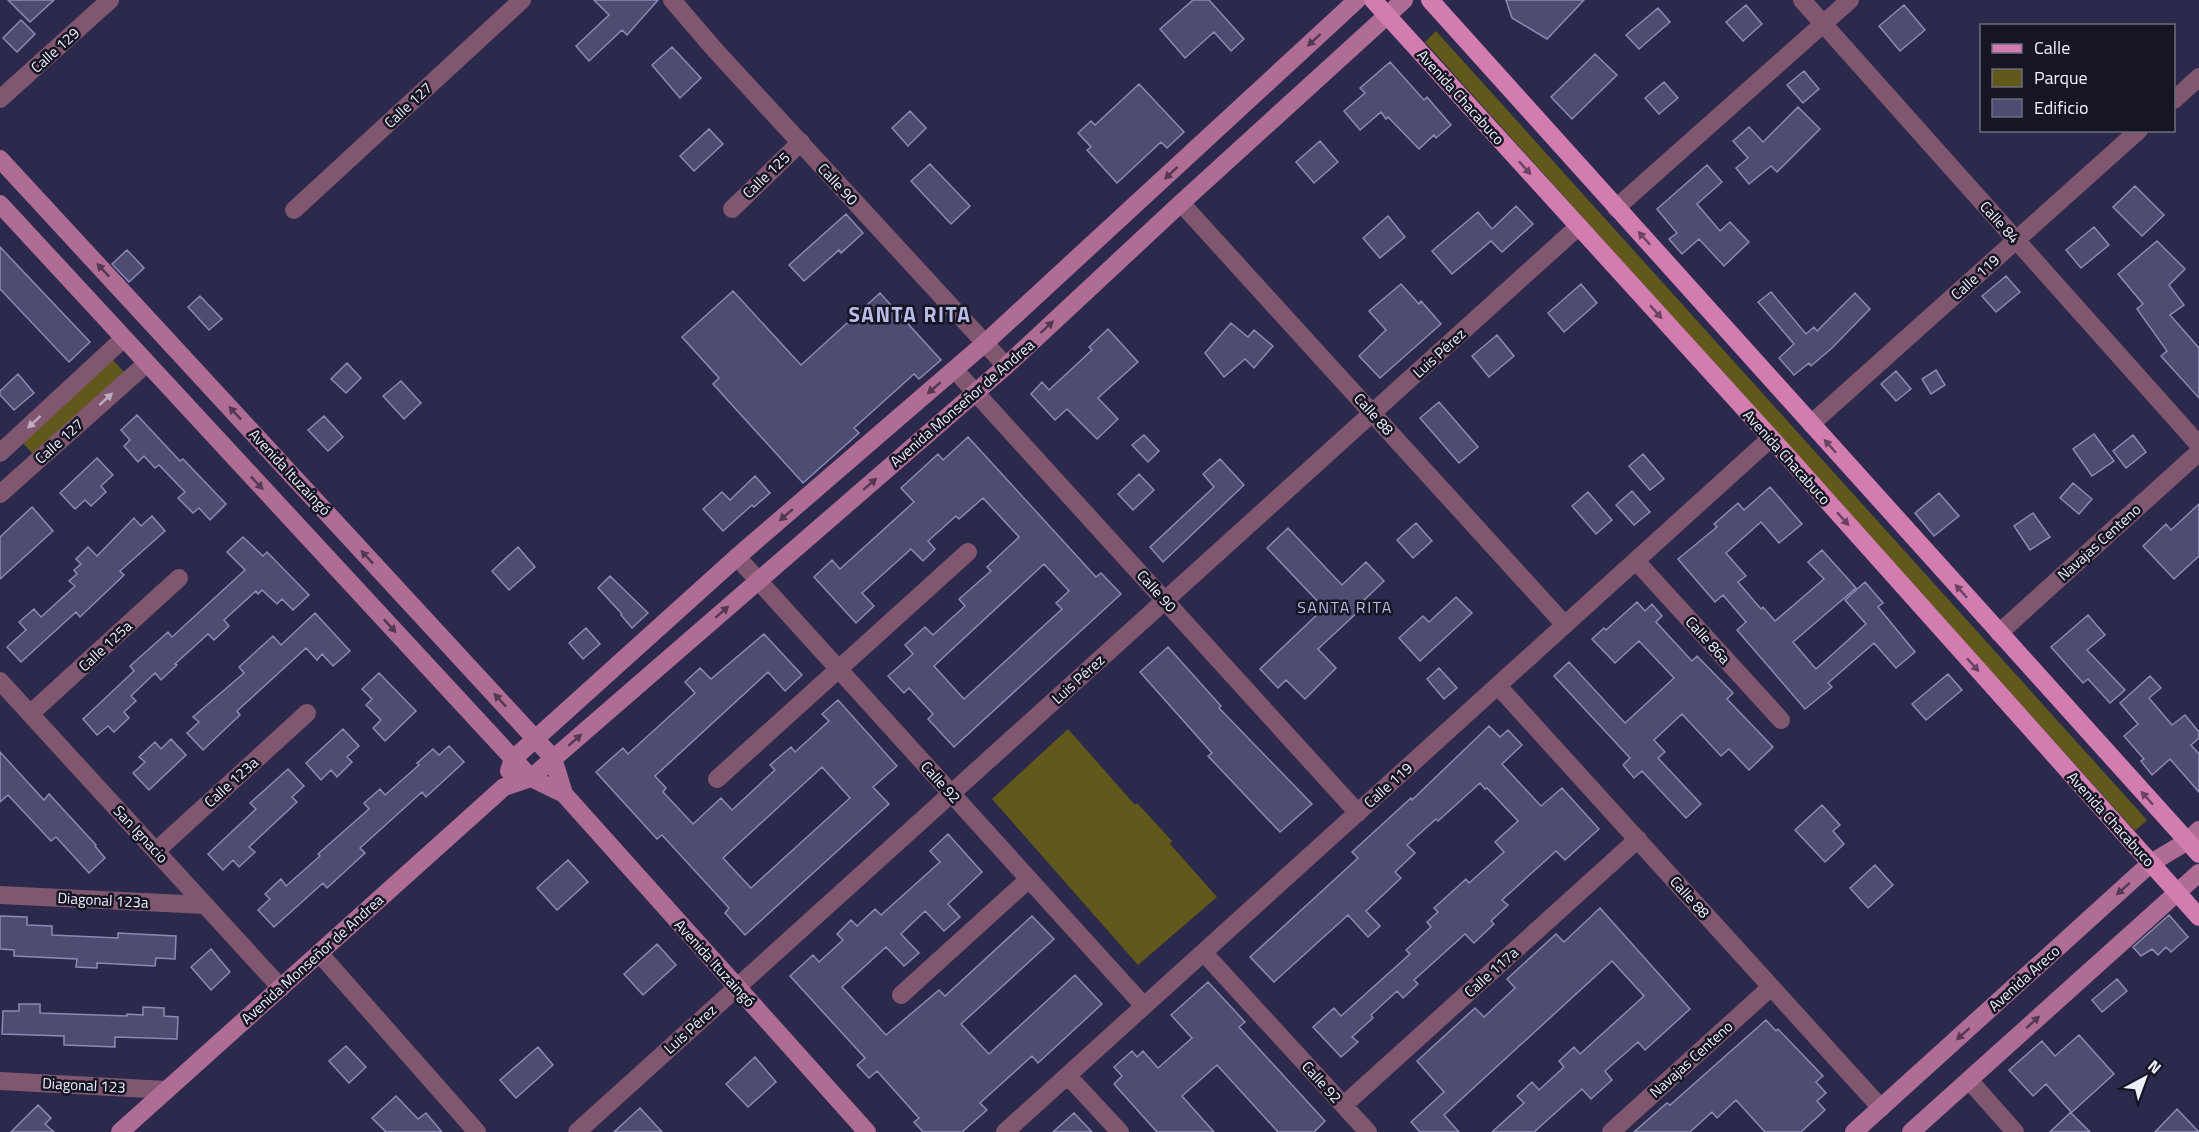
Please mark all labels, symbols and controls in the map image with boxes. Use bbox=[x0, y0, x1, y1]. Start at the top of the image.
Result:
street label: Calle 129 bbox=[25, 22, 85, 78]
legend bbox=[1980, 24, 2175, 132]
one-way arrow bbox=[1307, 33, 1322, 47]
text: Calle bbox=[2034, 34, 2070, 61]
street label: Avenida Chacabuco bbox=[1412, 44, 1510, 150]
text: Parque bbox=[2034, 64, 2088, 91]
street label: Calle 127 bbox=[379, 77, 437, 133]
text: Edificio bbox=[2034, 94, 2088, 121]
street label: Calle 125 bbox=[737, 146, 795, 204]
street label: Calle 90 bbox=[812, 158, 864, 210]
one-way arrow bbox=[1518, 160, 1532, 174]
one-way arrow bbox=[1165, 165, 1179, 179]
street label: Calle 84 bbox=[1975, 196, 2025, 248]
one-way arrow bbox=[1638, 231, 1651, 246]
street label: Calle 119 bbox=[1945, 249, 2005, 305]
one-way arrow bbox=[97, 263, 110, 278]
district label: SANTA RITA bbox=[849, 298, 971, 330]
one-way arrow bbox=[1649, 305, 1663, 320]
one-way arrow bbox=[1040, 321, 1054, 335]
street label: Luis Pérez bbox=[1407, 323, 1471, 383]
street label: Avenida Monseñor de Andrea bbox=[885, 333, 1040, 472]
one-way arrow bbox=[927, 381, 942, 394]
street label: Calle 88 bbox=[1349, 388, 1399, 440]
one-way arrow bbox=[98, 393, 113, 406]
street label: Avenida Chacabuco bbox=[1738, 404, 1836, 510]
one-way arrow bbox=[228, 406, 242, 421]
street label: Calle 127 bbox=[29, 413, 89, 469]
one-way arrow bbox=[27, 415, 42, 428]
street label: Avenida Ituzaingó bbox=[244, 423, 337, 521]
one-way arrow bbox=[1824, 439, 1837, 454]
one-way arrow bbox=[250, 476, 264, 491]
one-way arrow bbox=[862, 478, 877, 491]
street label: Navajas Centeno bbox=[2052, 498, 2146, 586]
one-way arrow bbox=[778, 509, 794, 522]
one-way arrow bbox=[1836, 511, 1849, 526]
one-way arrow bbox=[361, 550, 375, 564]
street label: Calle 90 bbox=[1132, 565, 1182, 617]
one-way arrow bbox=[1955, 584, 1968, 599]
district label: SANTA RITA bbox=[1297, 595, 1393, 619]
one-way arrow bbox=[714, 606, 729, 619]
street label: Calle 86a bbox=[1680, 611, 1736, 670]
street label: Calle 125a bbox=[73, 615, 137, 677]
one-way arrow bbox=[383, 618, 396, 633]
street label: Luis Pérez bbox=[1046, 649, 1110, 709]
one-way arrow bbox=[1966, 657, 1979, 672]
one-way arrow bbox=[494, 693, 507, 708]
one-way arrow bbox=[567, 734, 582, 747]
street label: Calle 123a bbox=[199, 751, 264, 813]
street label: Calle 92 bbox=[916, 756, 966, 808]
street label: Calle 119 bbox=[1358, 757, 1418, 813]
street label: Avenida Chacabuco bbox=[2062, 766, 2160, 872]
one-way arrow bbox=[2141, 791, 2154, 806]
street label: San Ignacio bbox=[108, 800, 174, 868]
street label: Calle 88 bbox=[1665, 871, 1715, 923]
one-way arrow bbox=[2116, 882, 2131, 895]
street label: Diagonal 123a bbox=[57, 886, 150, 914]
street label: Avenida Monseñor de Andrea bbox=[236, 888, 389, 1029]
street label: Avenida Ituzaingó bbox=[669, 914, 761, 1012]
street label: Avenida Areco bbox=[1983, 940, 2065, 1016]
street label: Calle 117a bbox=[1459, 941, 1524, 1003]
street label: Luis Pérez bbox=[658, 999, 722, 1059]
street label: Navajas Centeno bbox=[1644, 1015, 1738, 1103]
one-way arrow bbox=[2025, 1015, 2040, 1029]
one-way arrow bbox=[1955, 1027, 1970, 1041]
north arrow bbox=[2115, 1048, 2175, 1108]
text: N bbox=[2143, 1054, 2167, 1079]
street label: Calle 92 bbox=[1297, 1056, 1347, 1108]
street label: Diagonal 123 bbox=[42, 1071, 126, 1099]

